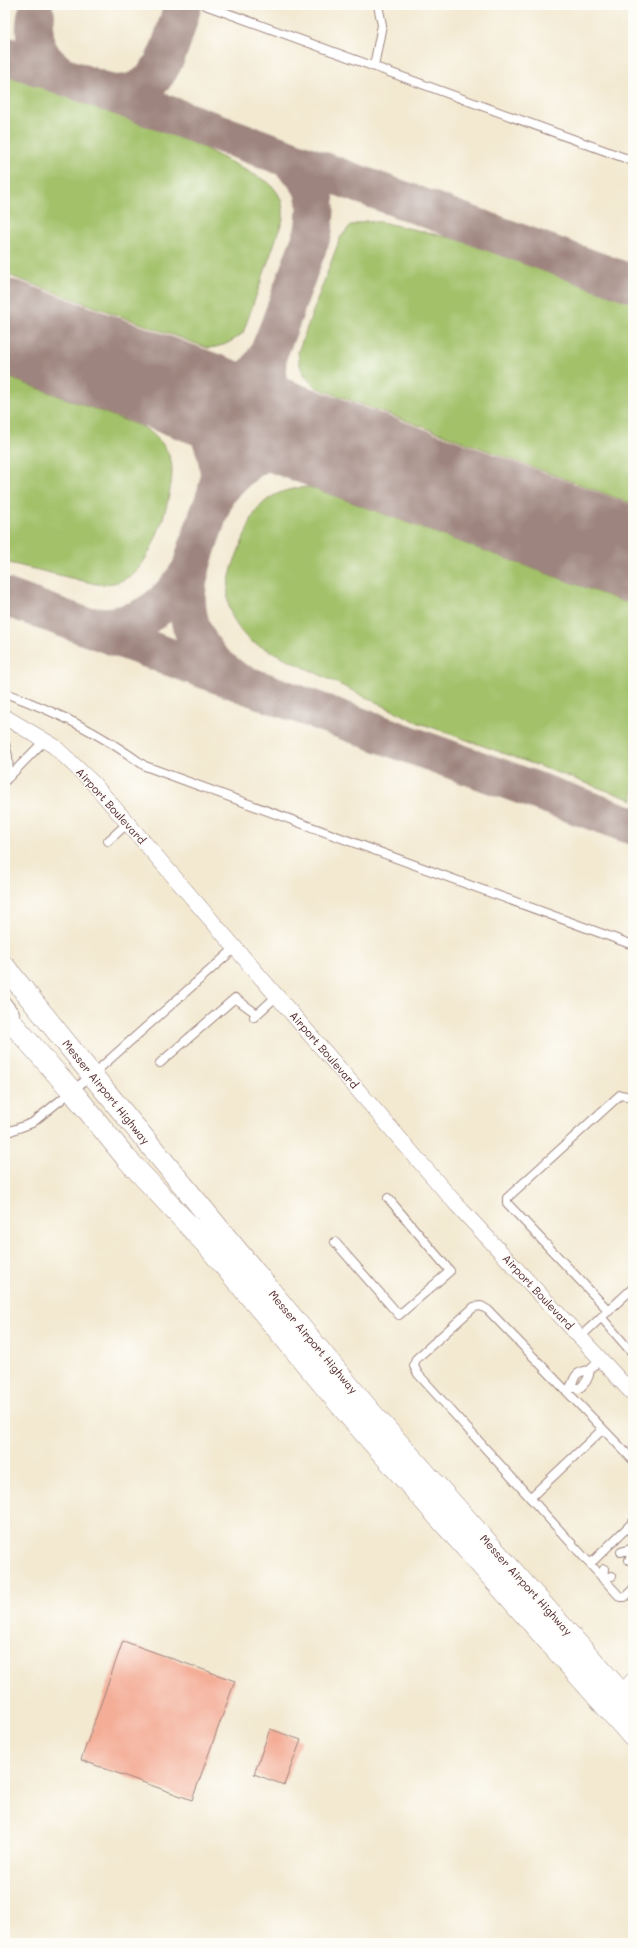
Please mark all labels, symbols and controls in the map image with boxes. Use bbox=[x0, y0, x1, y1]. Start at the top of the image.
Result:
street label: Airport Boulevard bbox=[73, 764, 150, 847]
street label: Airport Boulevard bbox=[287, 1008, 362, 1092]
street label: Messer Airport Highway bbox=[59, 1036, 154, 1147]
street label: Airport Boulevard bbox=[500, 1251, 577, 1333]
street label: Messer Airport Highway bbox=[266, 1287, 361, 1397]
street label: Messer Airport Highway bbox=[477, 1531, 576, 1638]

